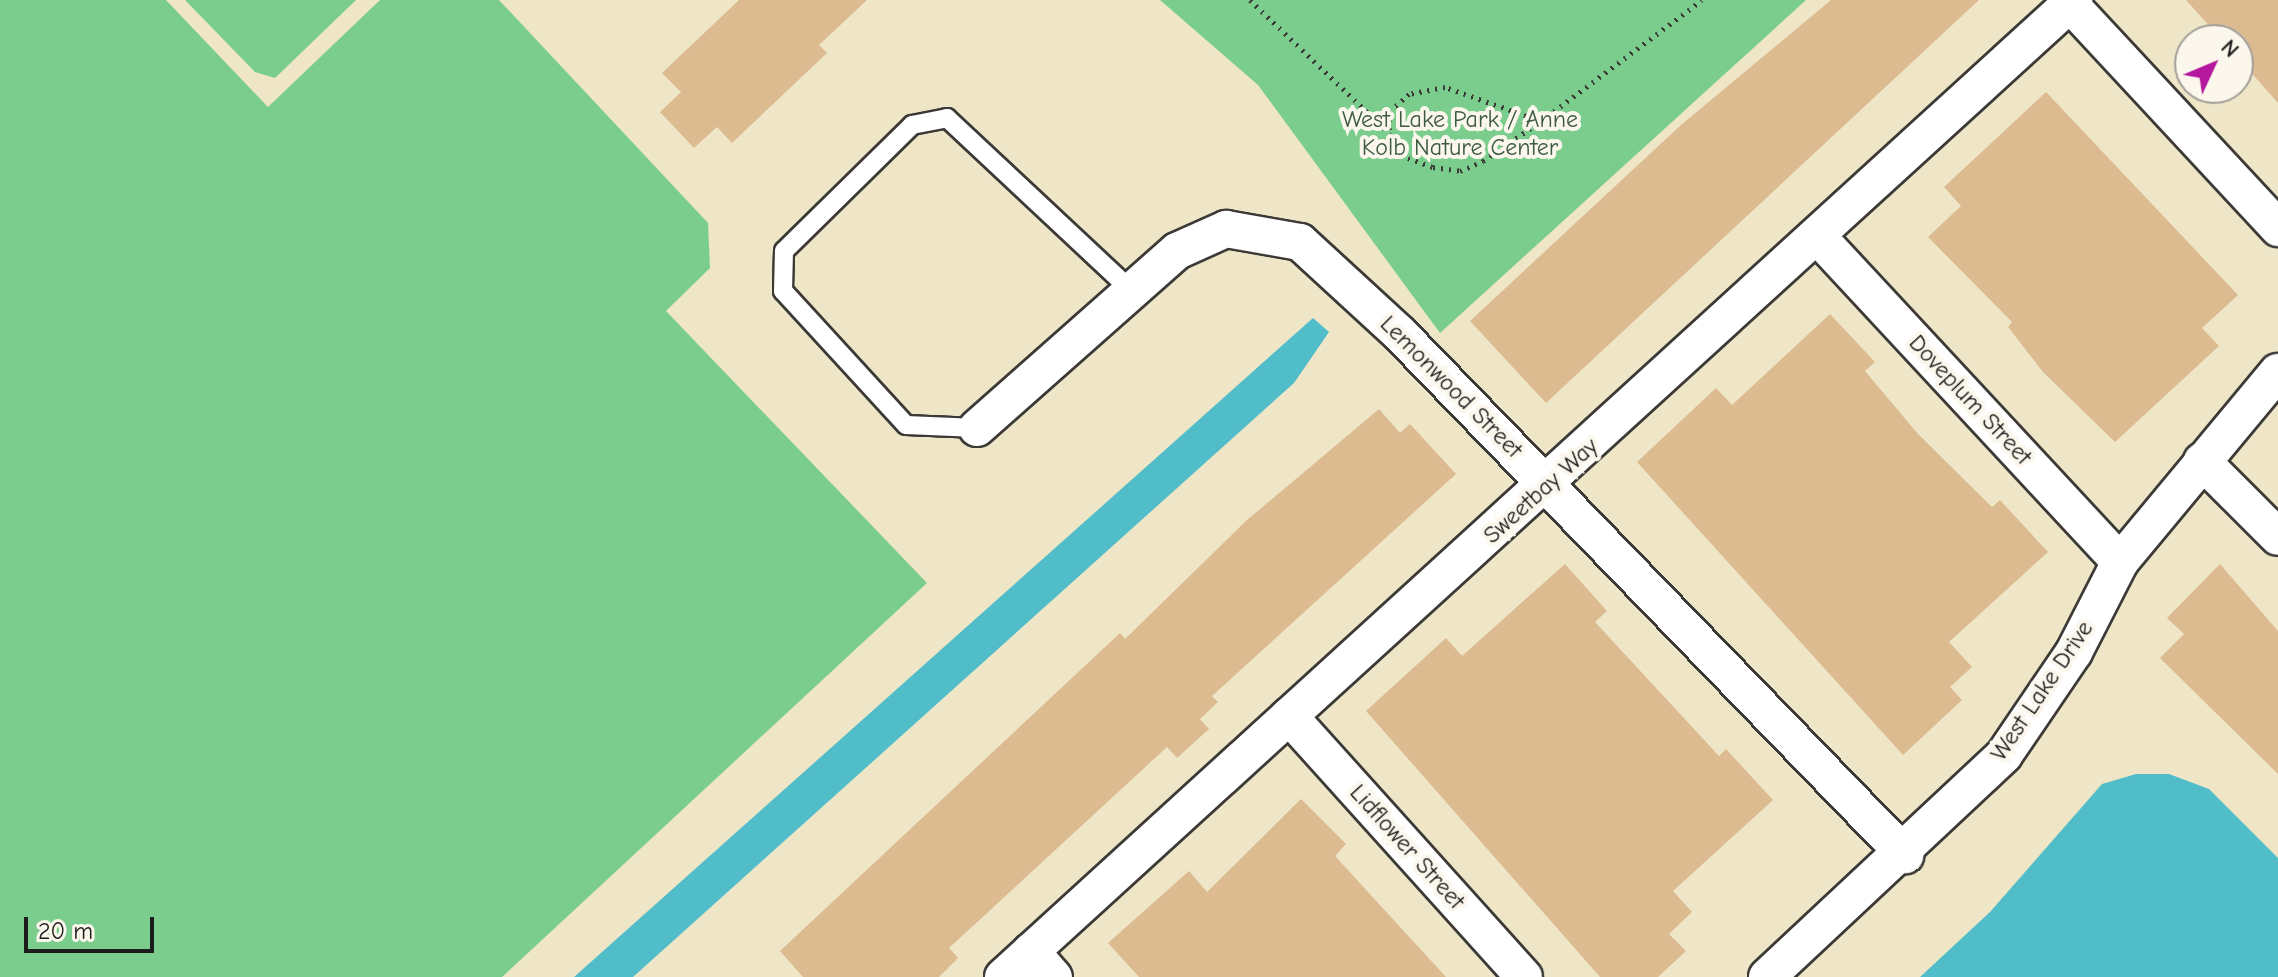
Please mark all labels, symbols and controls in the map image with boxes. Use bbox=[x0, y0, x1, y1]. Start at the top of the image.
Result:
north arrow bbox=[2174, 24, 2254, 104]
text: N bbox=[2215, 35, 2244, 63]
park label: West Lake Park / Anne Kolb Nature Center bbox=[1342, 106, 1578, 162]
street label: Lemonwood Street bbox=[1374, 310, 1528, 464]
street label: Doveplum Street bbox=[1902, 329, 2038, 471]
street label: Sweetbay Way bbox=[1478, 432, 1604, 550]
street label: West Lake Drive bbox=[1985, 615, 2099, 767]
street label: Lidflower Street bbox=[1343, 779, 1471, 915]
scale bar bbox=[28, 901, 158, 951]
text: 20 m bbox=[38, 917, 93, 945]

